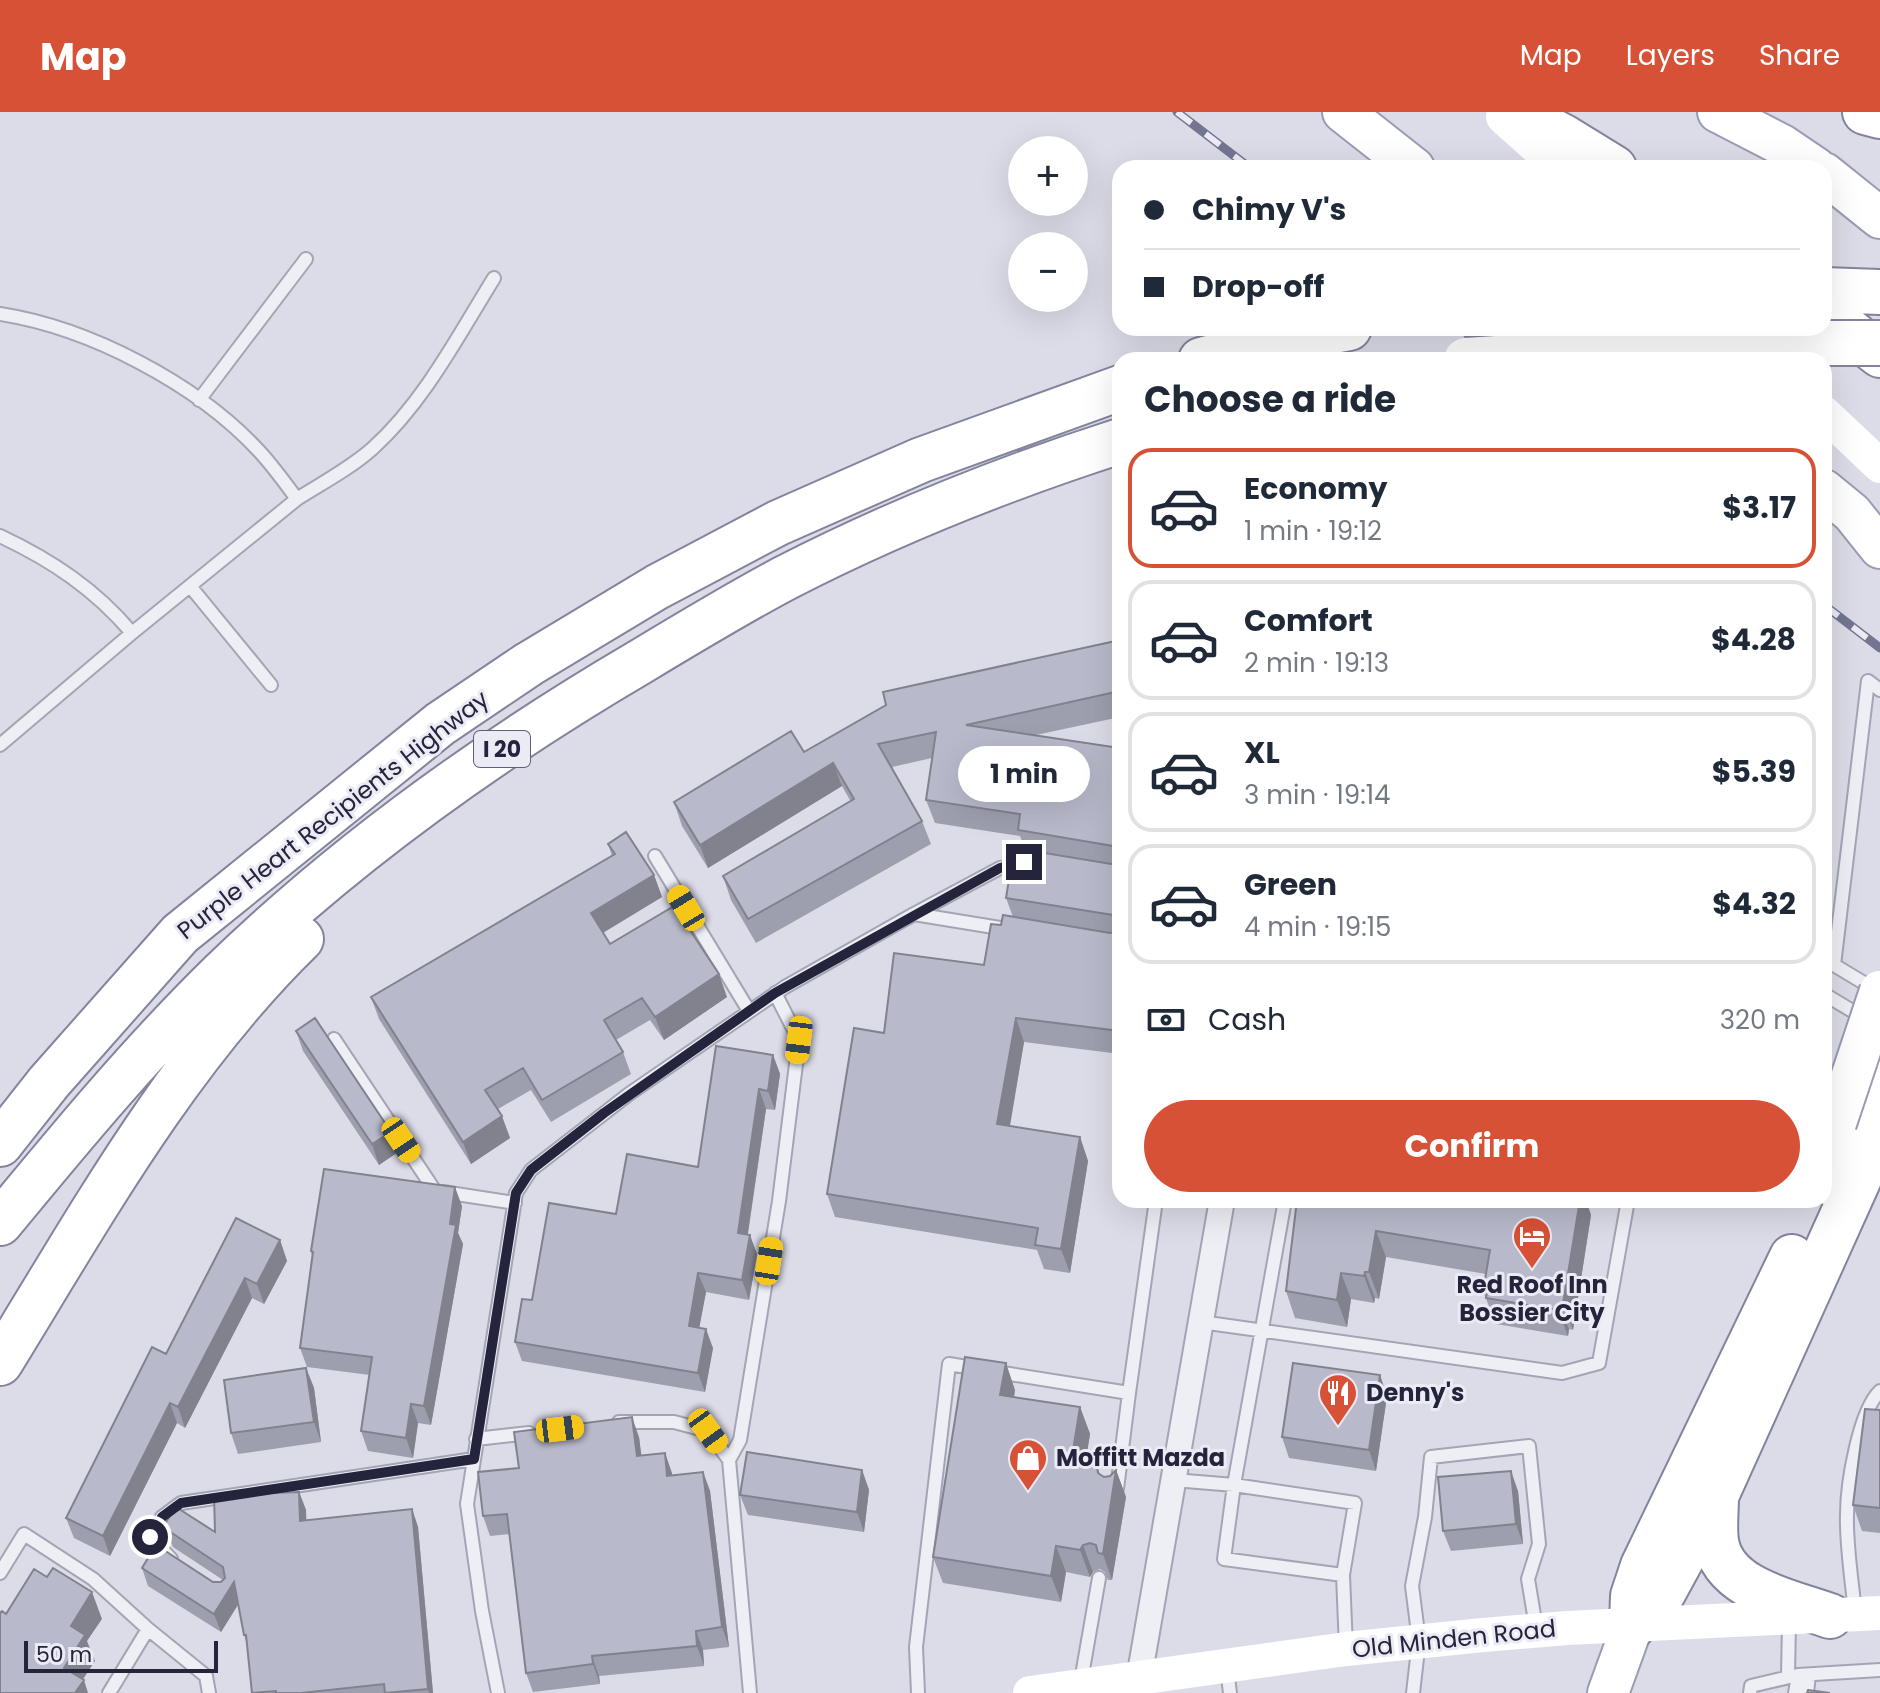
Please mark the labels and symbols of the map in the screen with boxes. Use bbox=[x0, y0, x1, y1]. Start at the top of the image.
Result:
street label: Purple Heart Recipients Highway bbox=[170, 682, 496, 947]
road number: I 20 bbox=[474, 731, 530, 767]
callout: 1 min bbox=[958, 746, 1090, 802]
route end bbox=[1006, 844, 1042, 880]
car bbox=[663, 881, 709, 935]
car bbox=[784, 1015, 814, 1065]
car bbox=[378, 1113, 424, 1167]
hotel icon: Red Roof Inn Bossier City bbox=[1511, 1215, 1553, 1270]
car bbox=[753, 1235, 785, 1287]
place label: Red Roof Inn Bossier City bbox=[1456, 1268, 1608, 1329]
restaurant icon: Denny's bbox=[1317, 1372, 1359, 1427]
place label: Denny's bbox=[1366, 1376, 1464, 1409]
car bbox=[684, 1405, 732, 1457]
car bbox=[535, 1414, 585, 1444]
shop icon: Moffitt Mazda bbox=[1007, 1437, 1049, 1492]
place label: Moffitt Mazda bbox=[1056, 1441, 1225, 1474]
route start bbox=[132, 1519, 168, 1555]
street label: Old Minden Road bbox=[1350, 1611, 1557, 1666]
scale bar bbox=[24, 1637, 218, 1673]

